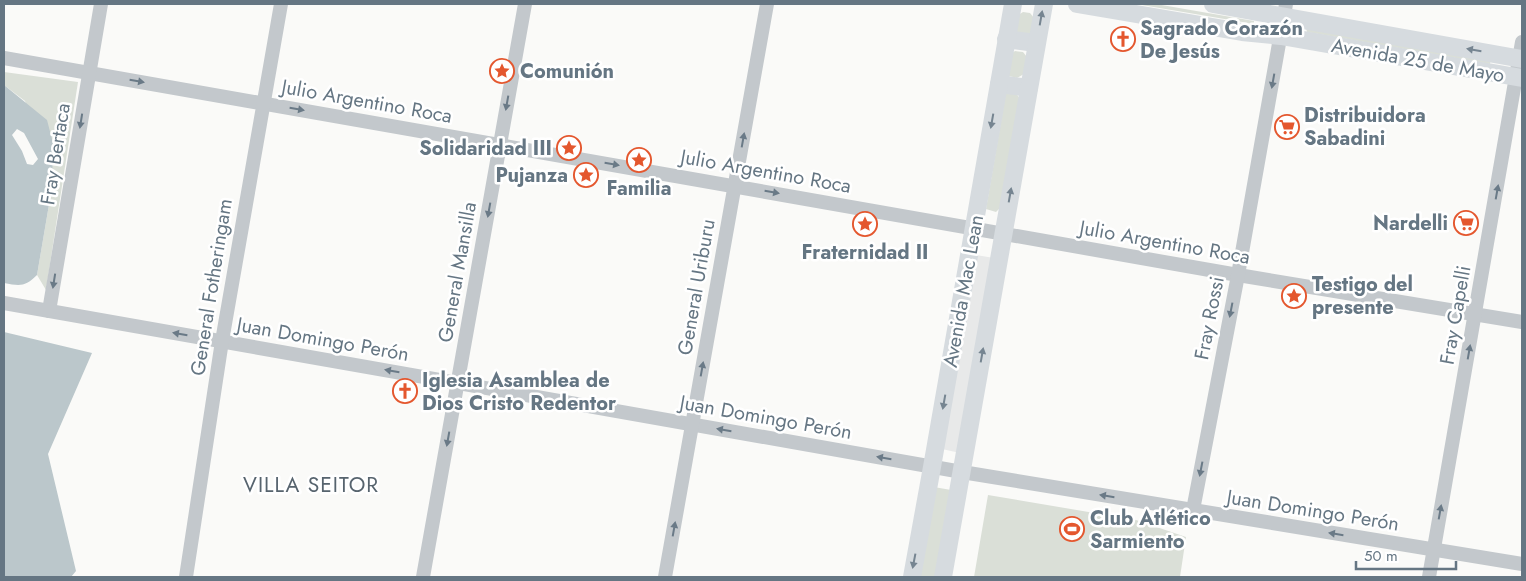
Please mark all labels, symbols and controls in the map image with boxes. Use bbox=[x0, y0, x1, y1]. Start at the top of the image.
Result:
one-way arrow bbox=[1038, 9, 1046, 25]
place label: Sagrado Corazón De Jesús bbox=[1140, 14, 1303, 66]
church icon: Sagrado Corazón De Jesús bbox=[1110, 26, 1136, 52]
street label: Avenida 25 de Mayo bbox=[1329, 31, 1507, 90]
one-way arrow bbox=[1466, 46, 1482, 54]
place label: Comunión bbox=[520, 57, 614, 86]
place icon: Comunión bbox=[489, 58, 515, 84]
street label: Julio Argentino Roca bbox=[276, 72, 454, 131]
one-way arrow bbox=[1268, 73, 1276, 89]
one-way arrow bbox=[129, 77, 145, 85]
one-way arrow bbox=[503, 96, 511, 112]
street label: Fray Bertaca bbox=[33, 101, 78, 207]
place label: Distribuidora Sabadini bbox=[1304, 101, 1426, 153]
one-way arrow bbox=[289, 106, 305, 114]
one-way arrow bbox=[77, 113, 85, 129]
one-way arrow bbox=[988, 113, 996, 129]
supermarket icon: Distribuidora Sabadini bbox=[1274, 114, 1300, 140]
one-way arrow bbox=[739, 132, 747, 148]
place label: Solidaridad III bbox=[419, 134, 552, 163]
place icon: Solidaridad III bbox=[556, 135, 582, 161]
street label: Julio Argentino Roca bbox=[675, 142, 853, 201]
place icon: Familia bbox=[626, 147, 652, 173]
place label: Pujanza bbox=[496, 161, 568, 190]
one-way arrow bbox=[605, 161, 621, 169]
place icon: Pujanza bbox=[573, 162, 599, 188]
place label: Familia bbox=[607, 174, 671, 203]
one-way arrow bbox=[1494, 184, 1502, 200]
one-way arrow bbox=[1006, 186, 1014, 202]
one-way arrow bbox=[765, 189, 781, 197]
street label: General Fotheringam bbox=[183, 197, 240, 378]
street label: General Mansilla bbox=[431, 200, 484, 345]
one-way arrow bbox=[484, 202, 492, 218]
place label: Nardelli bbox=[1373, 209, 1448, 238]
supermarket icon: Nardelli bbox=[1453, 210, 1479, 236]
place icon: Fraternidad II bbox=[852, 211, 878, 237]
street label: Avenida Mac Lean bbox=[936, 212, 991, 370]
street label: Julio Argentino Roca bbox=[1074, 213, 1252, 272]
street label: General Uriburu bbox=[670, 217, 723, 357]
place label: Fraternidad II bbox=[802, 238, 928, 267]
street label: Fray Capelli bbox=[1433, 263, 1478, 367]
place label: Testigo del presente bbox=[1312, 270, 1413, 322]
one-way arrow bbox=[50, 273, 58, 289]
street label: Fray Rossi bbox=[1187, 274, 1232, 362]
place icon: Testigo del presente bbox=[1281, 283, 1307, 309]
one-way arrow bbox=[1227, 302, 1235, 318]
street label: Juan Domingo Perón bbox=[232, 310, 411, 369]
one-way arrow bbox=[172, 330, 188, 338]
one-way arrow bbox=[1466, 344, 1474, 360]
one-way arrow bbox=[978, 346, 986, 362]
one-way arrow bbox=[698, 361, 706, 377]
place label: Iglesia Asamblea de Dios Cristo Redentor bbox=[422, 366, 617, 418]
one-way arrow bbox=[383, 367, 399, 375]
church icon: Iglesia Asamblea de Dios Cristo Redentor bbox=[392, 378, 418, 404]
street label: Juan Domingo Perón bbox=[675, 388, 854, 447]
one-way arrow bbox=[939, 394, 947, 410]
one-way arrow bbox=[716, 426, 732, 434]
one-way arrow bbox=[444, 431, 452, 447]
one-way arrow bbox=[876, 454, 892, 462]
one-way arrow bbox=[1196, 462, 1204, 478]
district label: VILLA SEITOR bbox=[243, 470, 379, 500]
street label: Juan Domingo Perón bbox=[1222, 482, 1401, 538]
one-way arrow bbox=[1098, 491, 1114, 499]
place label: Club Atlético Sarmiento bbox=[1090, 504, 1211, 556]
one-way arrow bbox=[1437, 504, 1445, 520]
sports icon: Club Atlético Sarmiento bbox=[1059, 516, 1085, 542]
one-way arrow bbox=[670, 521, 678, 537]
one-way arrow bbox=[1328, 529, 1344, 537]
scale bar bbox=[1356, 538, 1456, 570]
text: 50 m bbox=[1364, 545, 1398, 567]
one-way arrow bbox=[910, 554, 918, 570]

